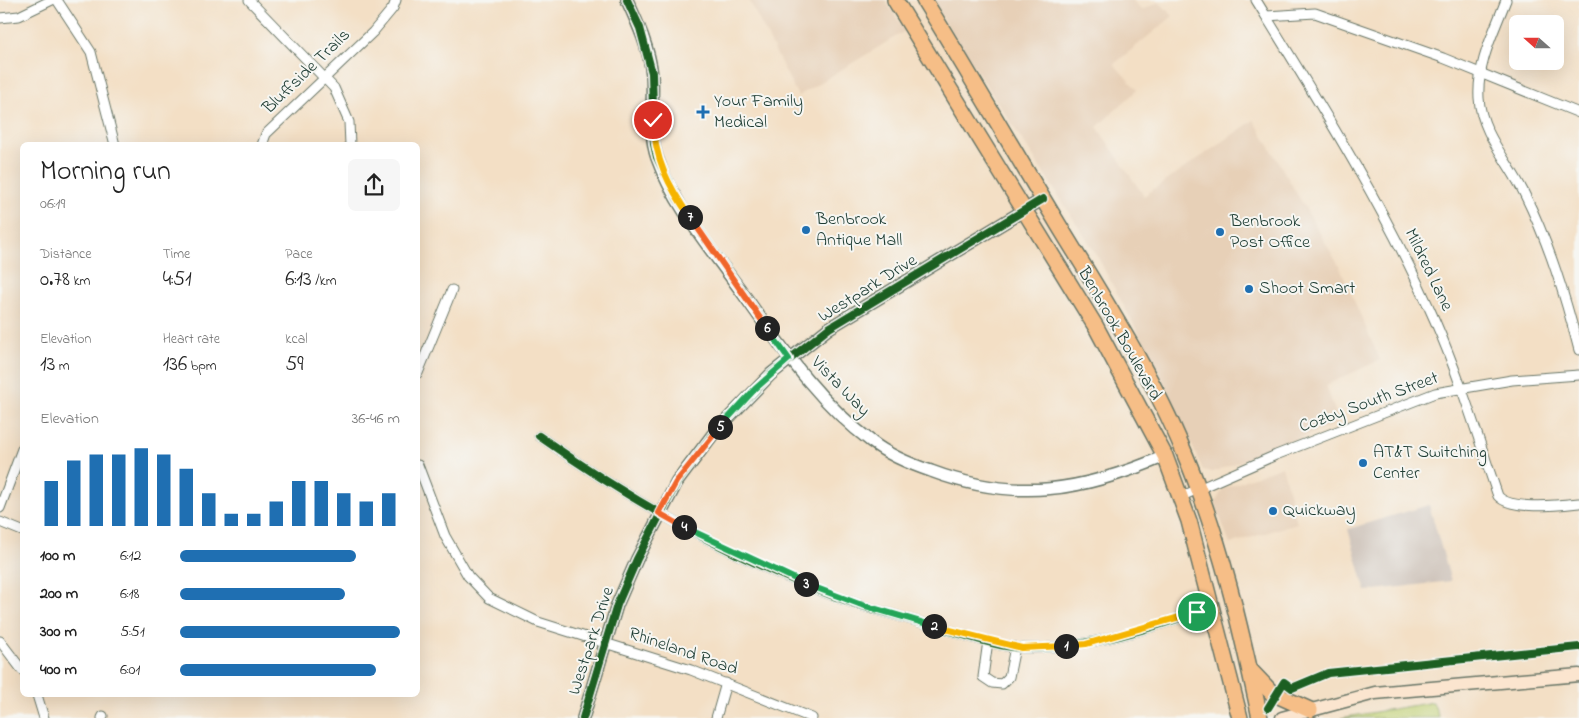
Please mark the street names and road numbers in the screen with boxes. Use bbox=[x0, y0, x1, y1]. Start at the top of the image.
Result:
street label: Bluffside Trails bbox=[256, 23, 357, 121]
street label: Mildred Lane bbox=[1397, 224, 1460, 316]
street label: Westpark Drive bbox=[813, 248, 923, 330]
street label: Benbrook Boulevard bbox=[1070, 262, 1168, 405]
street label: Vista Way bbox=[804, 350, 876, 423]
street label: Cozby South Street bbox=[1296, 366, 1442, 440]
street label: Westpark Drive bbox=[562, 583, 622, 698]
street label: Rhineland Road bbox=[625, 621, 741, 683]

